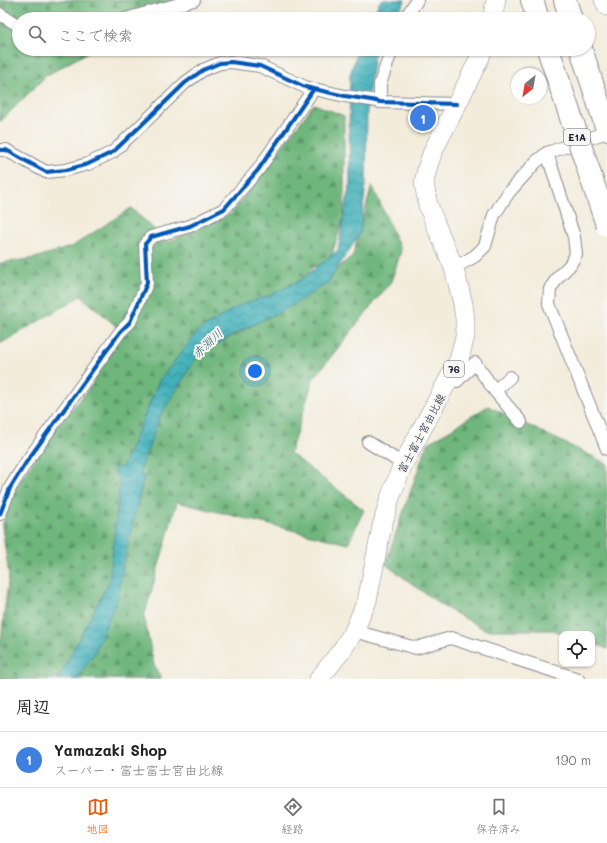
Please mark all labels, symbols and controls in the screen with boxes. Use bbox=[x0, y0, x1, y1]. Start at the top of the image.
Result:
search box bbox=[12, 12, 595, 56]
icon: search bbox=[26, 23, 48, 45]
text: ここで検索 bbox=[58, 25, 133, 45]
north arrow bbox=[511, 68, 547, 104]
pin: 1 bbox=[410, 103, 436, 133]
road number: E1A bbox=[564, 129, 590, 145]
water label: 赤淵川 bbox=[188, 325, 226, 361]
your location bbox=[245, 361, 265, 381]
road number: 76 bbox=[444, 361, 464, 377]
street label: 富士富士宮由比線 bbox=[394, 391, 448, 475]
map controls bbox=[559, 631, 595, 667]
button: locate bbox=[559, 631, 595, 667]
text: 周辺 bbox=[16, 695, 50, 717]
text: Yamazaki Shop bbox=[54, 740, 167, 760]
text: 1 bbox=[26, 751, 32, 768]
text: 190 m bbox=[555, 751, 591, 768]
text: スーパー · 富士富士宮由比線 bbox=[54, 761, 223, 778]
tab: 地図 bbox=[87, 796, 109, 836]
tab: 経路 bbox=[282, 796, 304, 836]
tab: 保存済み bbox=[477, 796, 521, 836]

